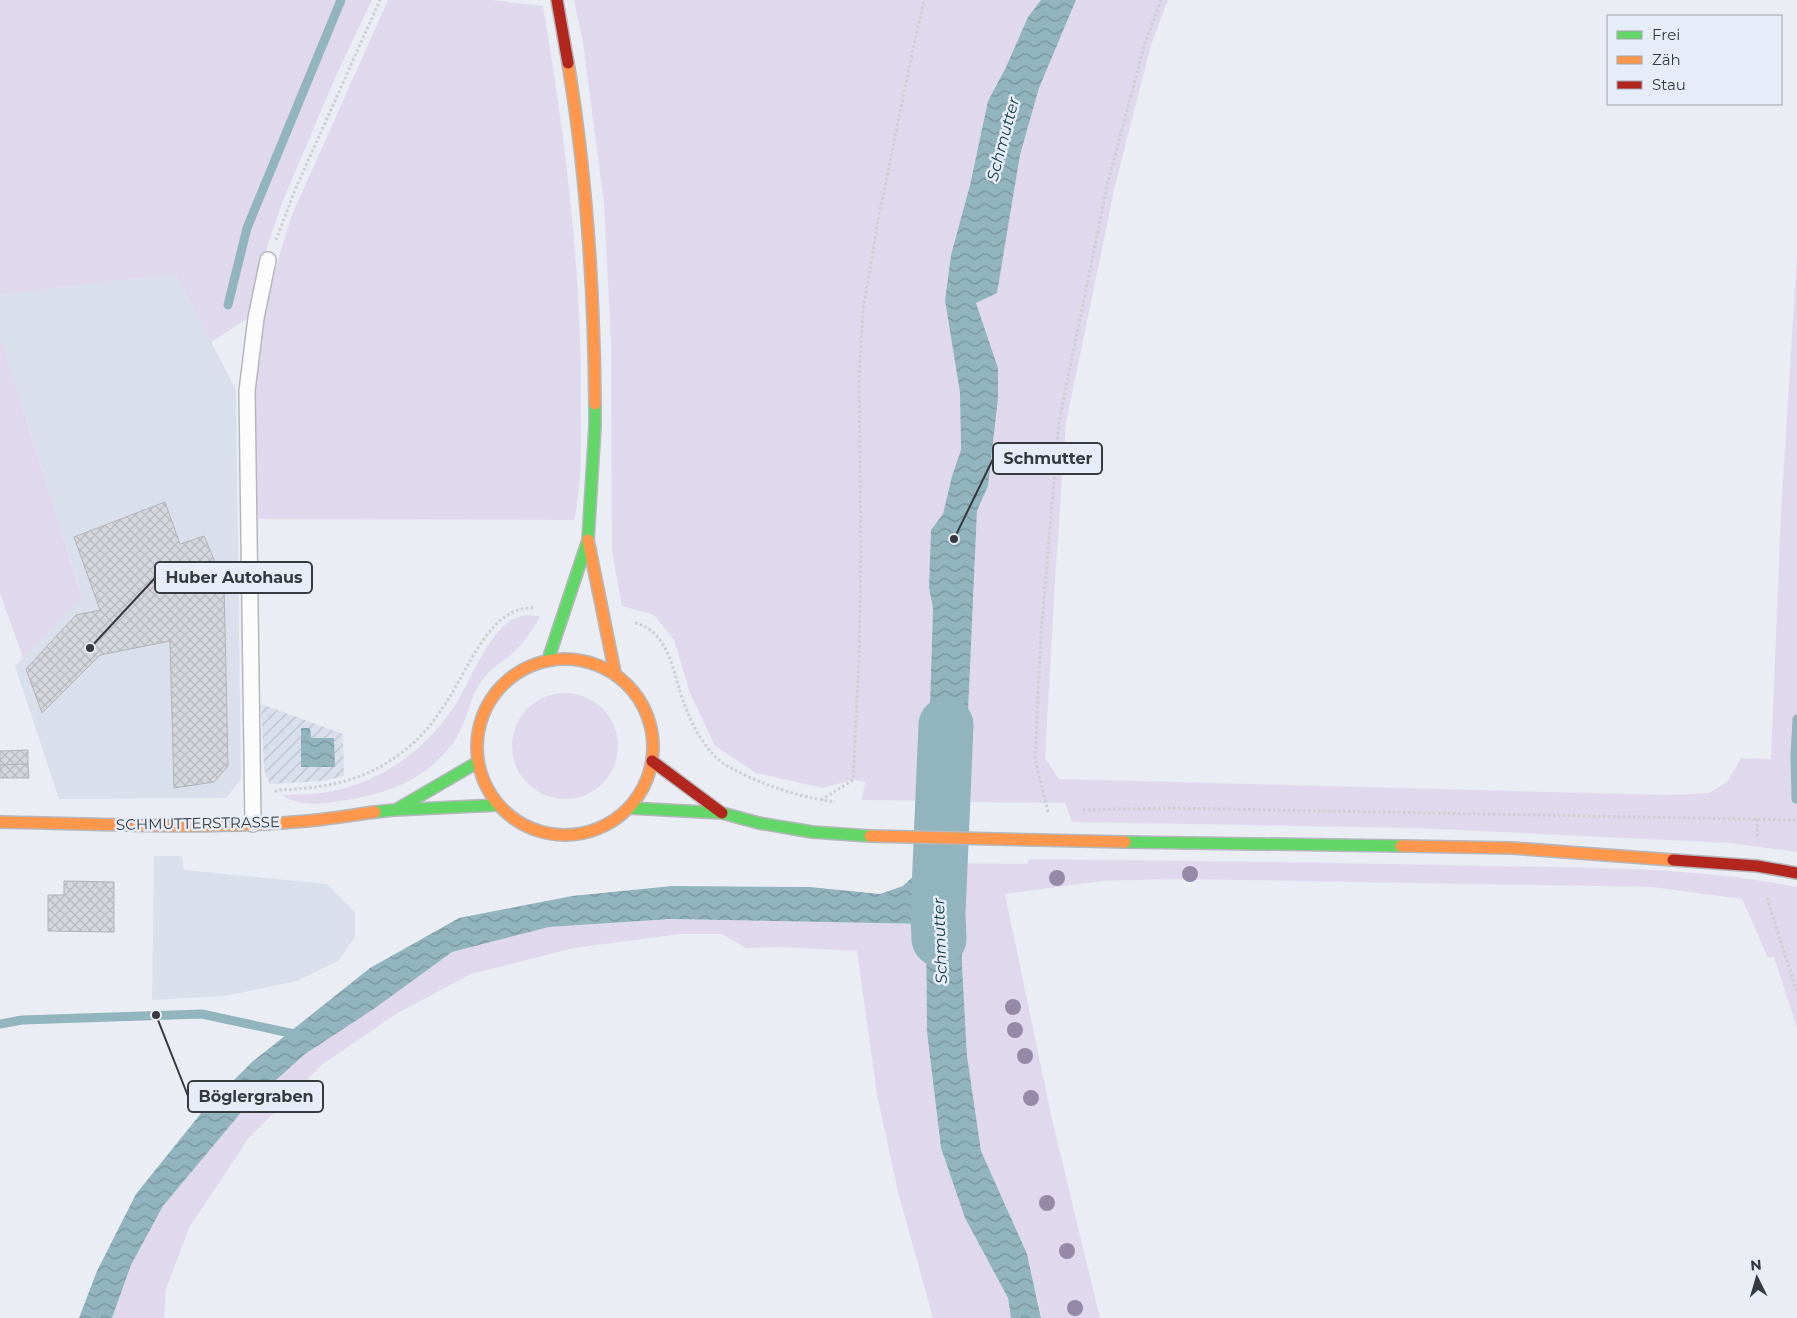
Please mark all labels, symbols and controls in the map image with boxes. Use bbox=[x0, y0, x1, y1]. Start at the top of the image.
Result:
legend bbox=[1607, 15, 1782, 105]
text: Frei bbox=[1652, 25, 1680, 44]
text: Zäh bbox=[1652, 50, 1681, 69]
text: Stau bbox=[1652, 75, 1686, 94]
water label: Schmutter bbox=[983, 95, 1023, 183]
callout: Schmutter bbox=[993, 443, 1102, 474]
text: Schmutter bbox=[1004, 449, 1093, 468]
callout: Huber Autohaus bbox=[155, 562, 312, 593]
text: Huber Autohaus bbox=[165, 568, 303, 587]
street label: SCHMUTTERSTRASSE bbox=[116, 812, 280, 834]
water label: Schmutter bbox=[929, 897, 951, 984]
callout: Böglergraben bbox=[188, 1081, 323, 1112]
text: Böglergraben bbox=[198, 1087, 314, 1106]
north arrow bbox=[1732, 1253, 1782, 1303]
text: N bbox=[1749, 1256, 1762, 1275]

